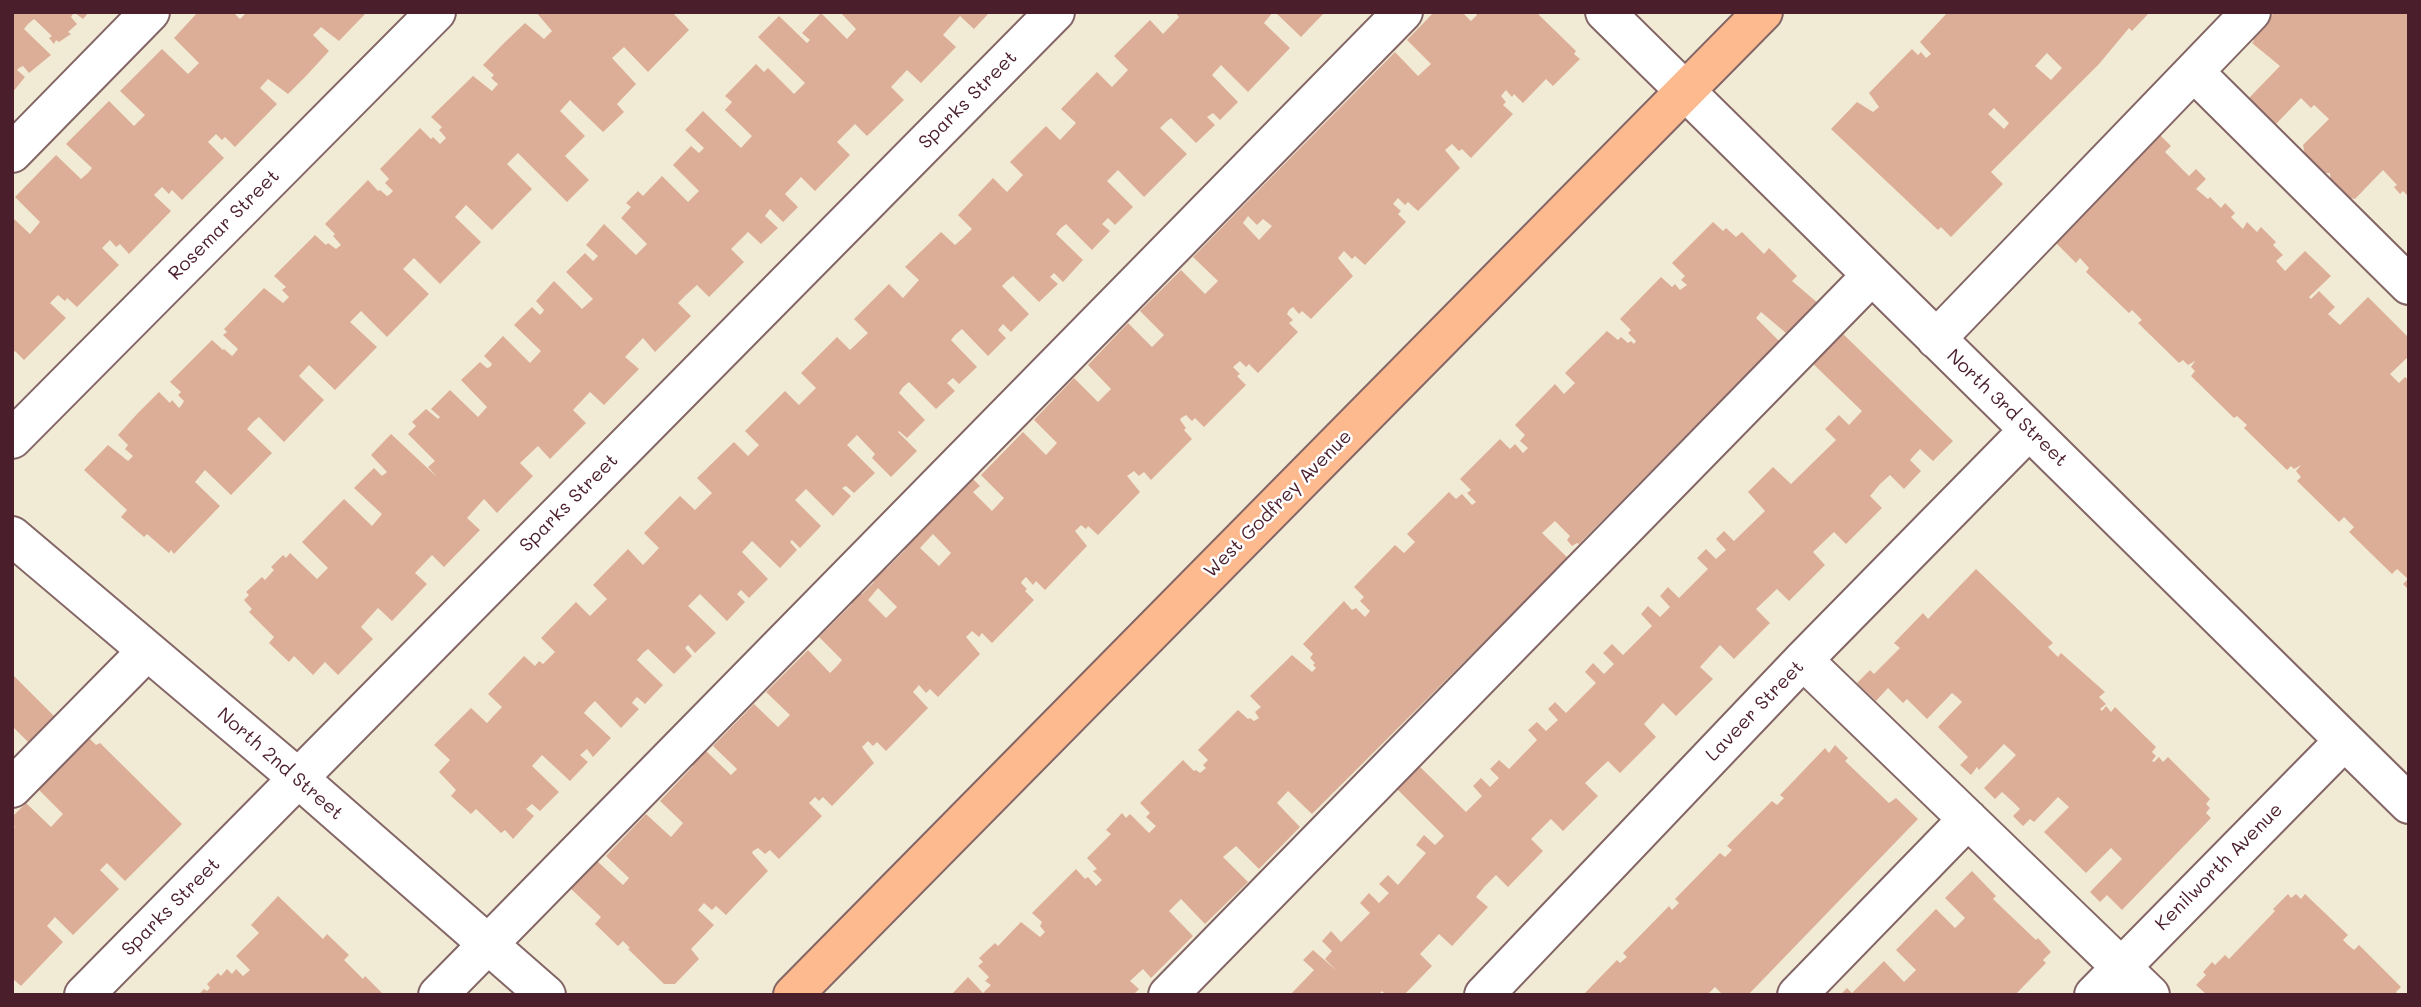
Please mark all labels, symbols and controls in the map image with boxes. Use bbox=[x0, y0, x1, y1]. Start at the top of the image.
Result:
street label: Sparks Street bbox=[914, 46, 1022, 154]
street label: Rosemar Street bbox=[164, 165, 284, 285]
street label: North 3rd Street bbox=[1942, 344, 2072, 472]
street label: West Godfrey Avenue bbox=[1199, 425, 1357, 583]
street label: Sparks Street bbox=[515, 449, 623, 557]
street label: Laveer Street bbox=[1701, 656, 1809, 766]
street label: North 2nd Street bbox=[212, 703, 348, 825]
street label: Kenilworth Avenue bbox=[2151, 799, 2287, 935]
street label: Sparks Street bbox=[117, 853, 225, 961]

